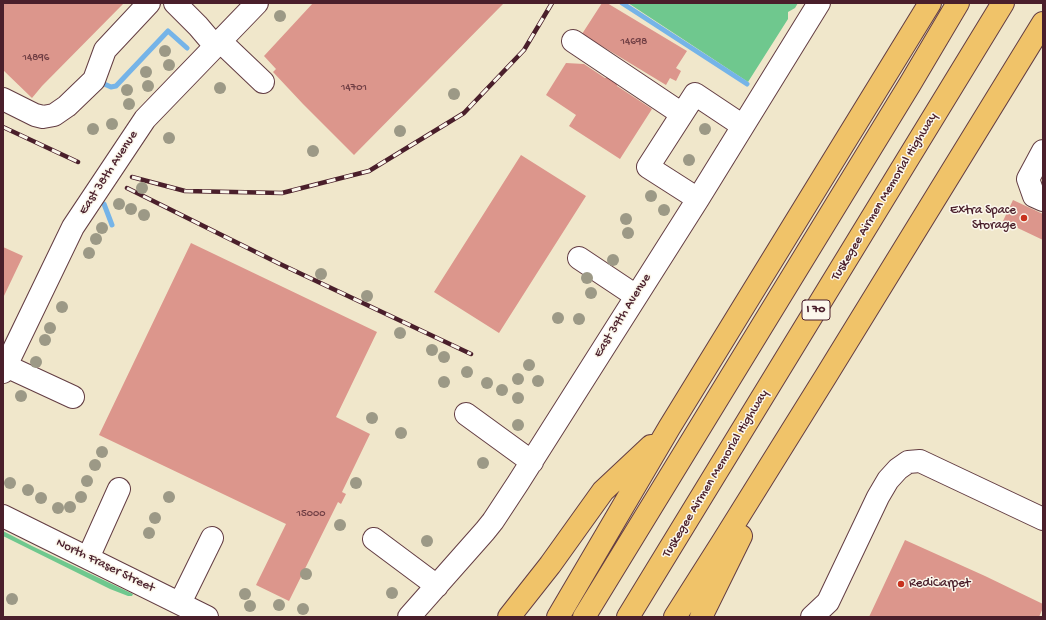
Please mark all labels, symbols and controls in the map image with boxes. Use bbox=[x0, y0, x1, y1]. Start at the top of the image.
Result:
house number: 14698 bbox=[621, 35, 647, 49]
house number: 14896 bbox=[23, 51, 49, 65]
house number: 14701 bbox=[341, 81, 367, 95]
street label: Tuskegee Airmen Memorial Highway bbox=[829, 110, 941, 284]
street label: East 38th Avenue bbox=[76, 128, 142, 218]
place label: Extra Space Storage bbox=[950, 203, 1016, 234]
marker: Extra Space Storage bbox=[1019, 213, 1029, 223]
street label: East 39th Avenue bbox=[591, 271, 655, 361]
road number: I 70 bbox=[802, 300, 830, 320]
street label: Tuskegee Airmen Memorial Highway bbox=[660, 387, 772, 561]
house number: 15000 bbox=[297, 507, 325, 521]
street label: North Fraser Street bbox=[53, 535, 157, 597]
place label: RediCarpet bbox=[909, 576, 970, 592]
marker: RediCarpet bbox=[896, 579, 906, 589]

